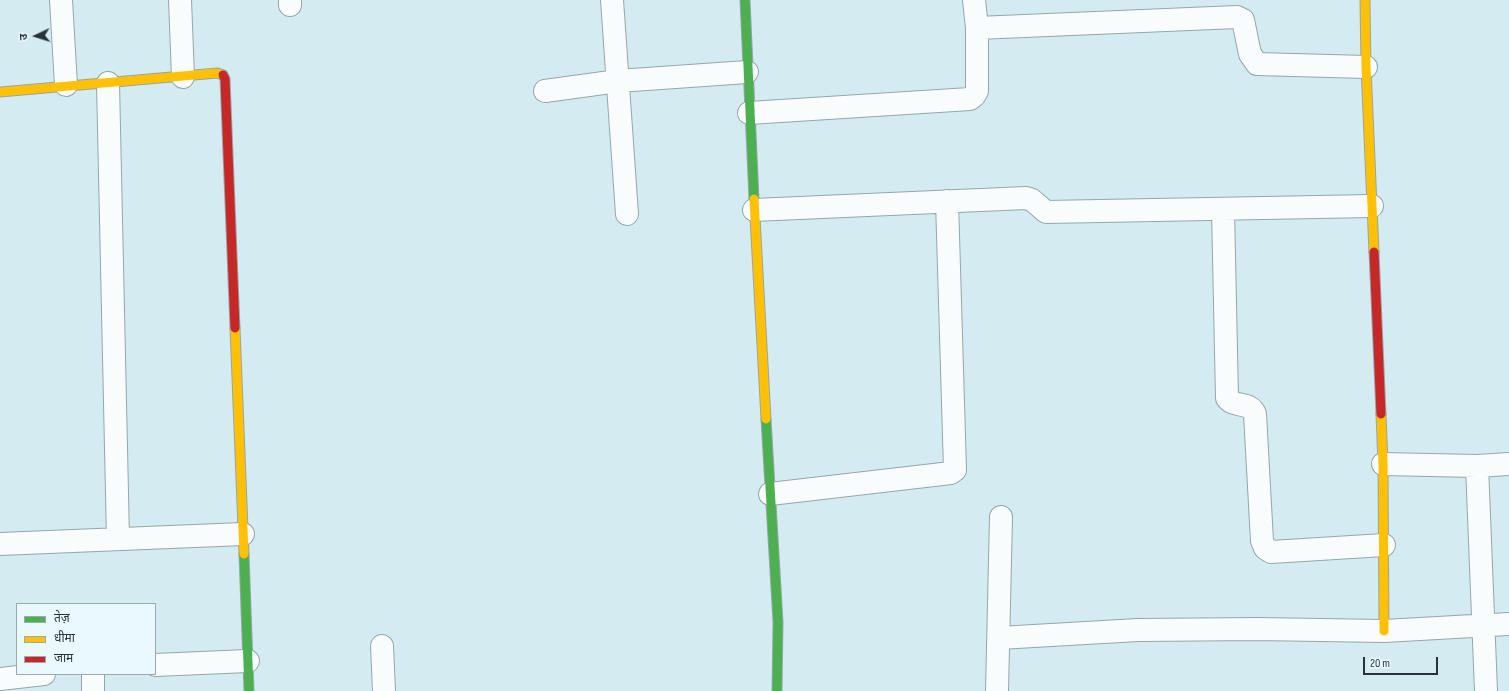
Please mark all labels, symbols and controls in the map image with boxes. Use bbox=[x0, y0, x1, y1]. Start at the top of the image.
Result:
north arrow bbox=[16, 16, 56, 56]
text: उ bbox=[17, 33, 30, 41]
legend bbox=[16, 603, 156, 675]
text: तेज़ bbox=[54, 611, 70, 626]
text: धीमा bbox=[54, 631, 75, 646]
scale bar bbox=[1365, 649, 1440, 675]
text: जाम bbox=[54, 651, 73, 666]
text: 20 m bbox=[1370, 656, 1390, 671]

